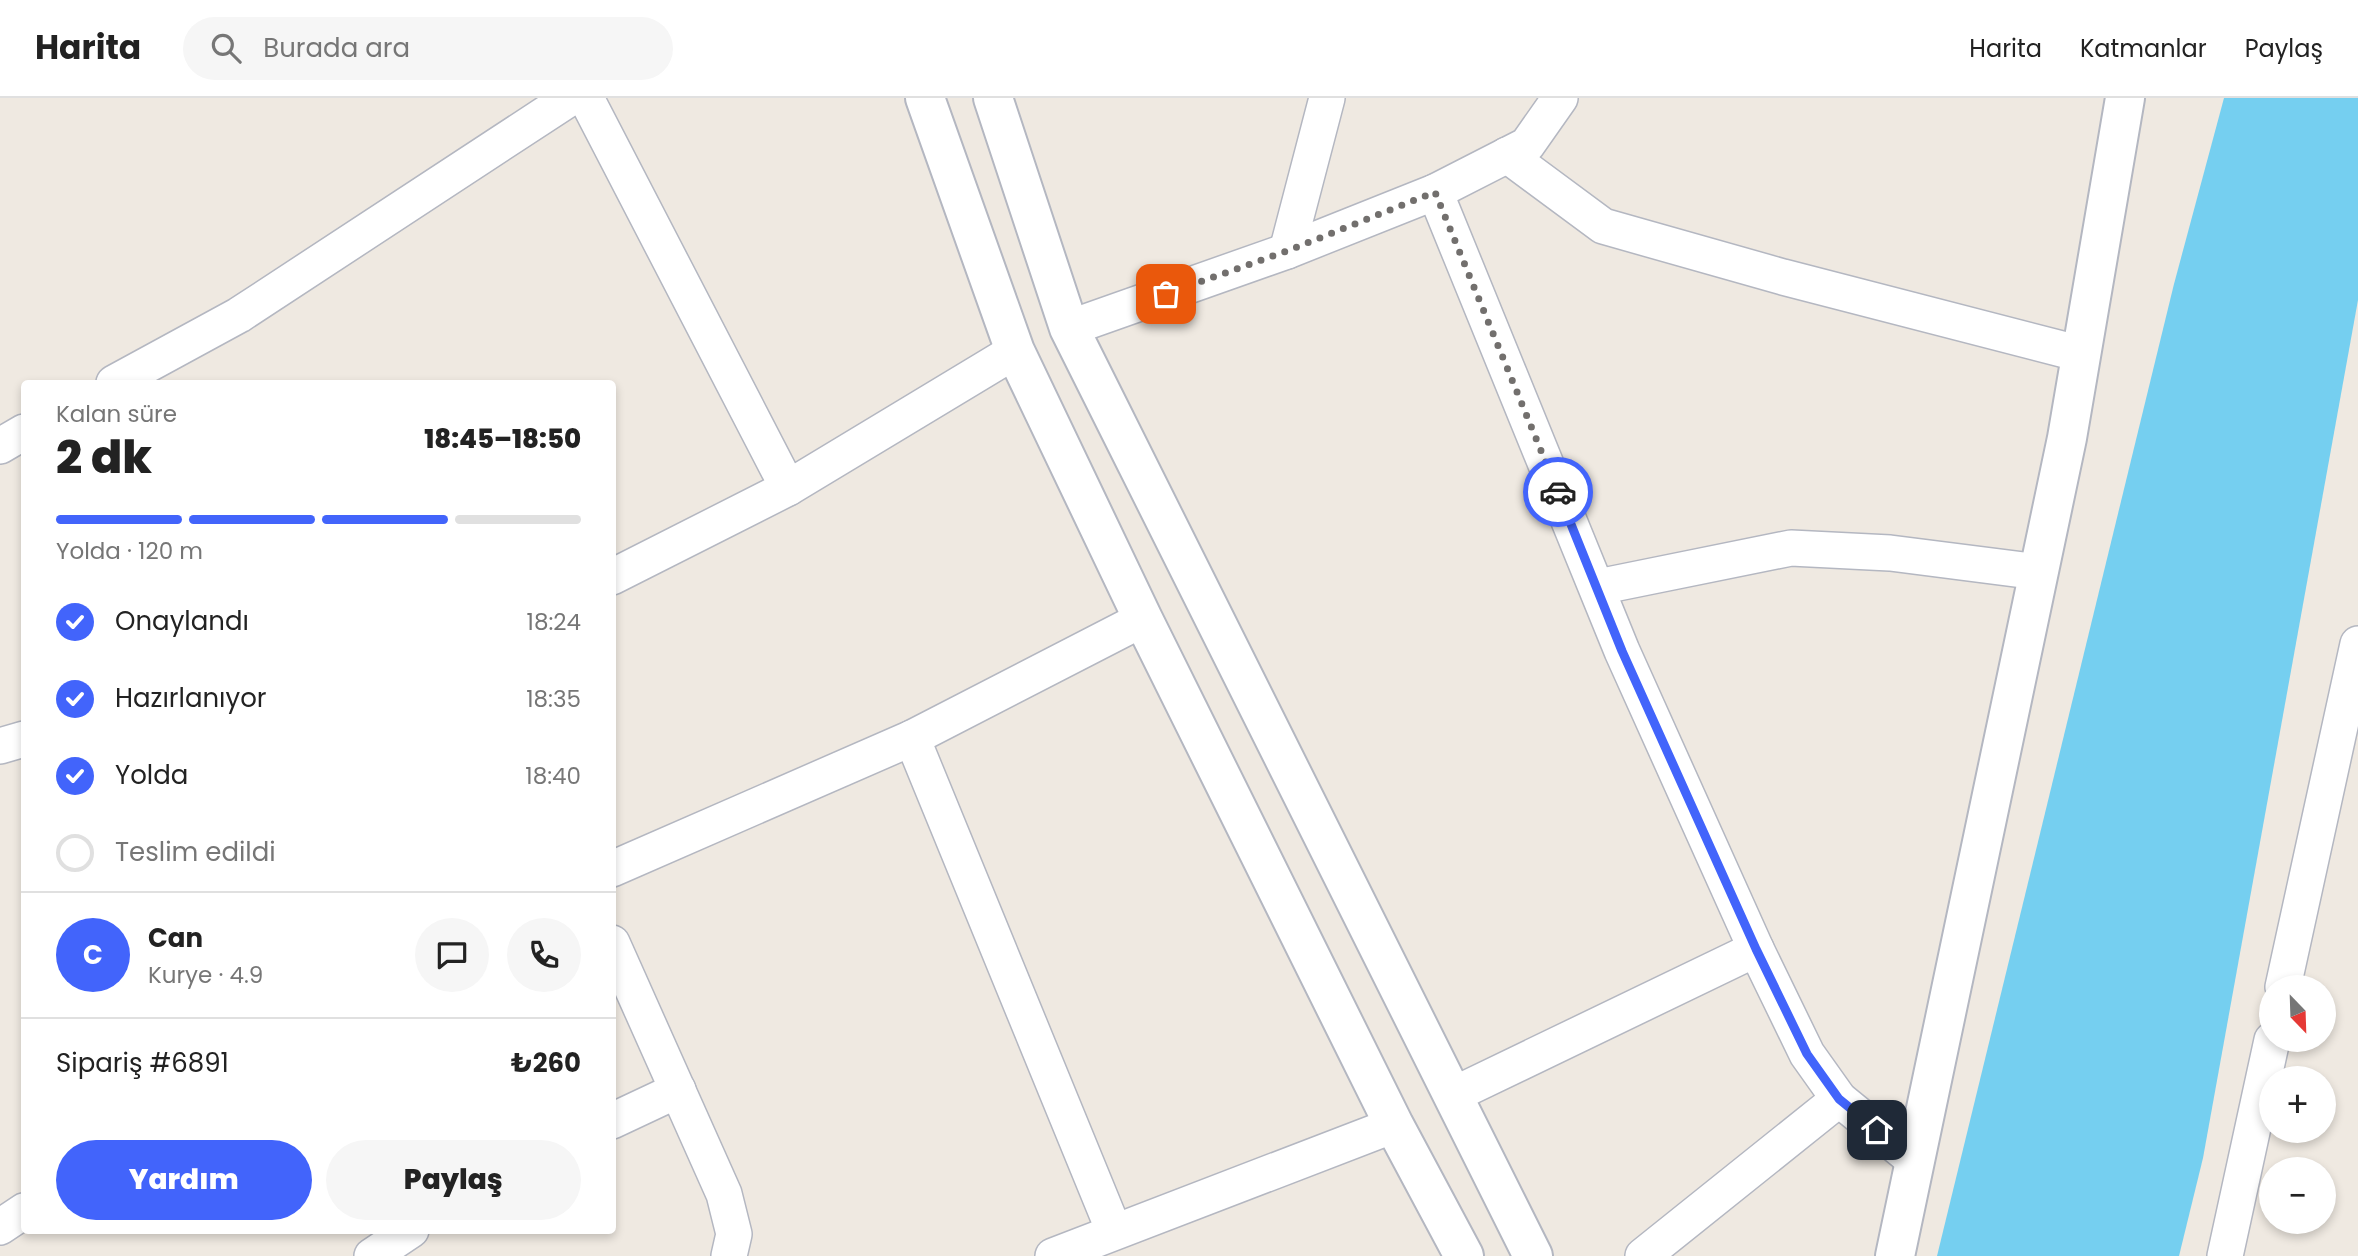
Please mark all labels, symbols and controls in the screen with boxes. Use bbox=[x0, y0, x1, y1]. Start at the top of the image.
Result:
search box bbox=[183, 17, 673, 80]
text: Harita bbox=[35, 24, 141, 71]
icon: search bbox=[207, 29, 245, 67]
text: Burada ara bbox=[263, 30, 410, 66]
text: Harita bbox=[1969, 32, 2042, 65]
text: Katmanlar bbox=[2080, 32, 2207, 65]
text: Paylaş bbox=[2245, 32, 2323, 65]
pin bbox=[1136, 264, 1196, 324]
icon: bag bbox=[1147, 275, 1185, 313]
text: Kalan süre bbox=[56, 398, 177, 430]
text: 18:45–18:50 bbox=[424, 421, 581, 457]
text: 2 dk bbox=[56, 425, 152, 489]
courier bbox=[1523, 457, 1593, 527]
icon: car bbox=[1539, 473, 1577, 511]
text: Yolda · 120 m bbox=[56, 535, 203, 567]
icon: check bbox=[56, 603, 94, 641]
text: Onaylandı bbox=[115, 603, 249, 639]
text: 18:24 bbox=[527, 606, 581, 638]
icon: check bbox=[56, 680, 94, 718]
text: Hazırlanıyor bbox=[115, 680, 266, 716]
text: 18:35 bbox=[526, 683, 581, 715]
icon: check bbox=[56, 757, 94, 795]
text: Yolda bbox=[115, 757, 188, 793]
text: 18:40 bbox=[525, 760, 581, 792]
text: Teslim edildi bbox=[115, 834, 276, 870]
button: chat bbox=[415, 918, 489, 992]
button: phone bbox=[507, 918, 581, 992]
text: Can bbox=[148, 920, 203, 956]
text: C bbox=[83, 937, 103, 973]
text: Kurye · 4.9 bbox=[148, 959, 263, 991]
north arrow bbox=[2259, 975, 2336, 1052]
map controls bbox=[2259, 975, 2336, 1234]
text: Sipariş #6891 bbox=[56, 1045, 229, 1081]
text: ₺260 bbox=[511, 1045, 581, 1081]
button: + bbox=[2259, 1066, 2336, 1143]
pin bbox=[1847, 1100, 1907, 1160]
icon: home bbox=[1858, 1111, 1896, 1149]
button: Yardım bbox=[56, 1140, 312, 1220]
button: Paylaş bbox=[326, 1140, 581, 1220]
button: − bbox=[2259, 1157, 2336, 1234]

